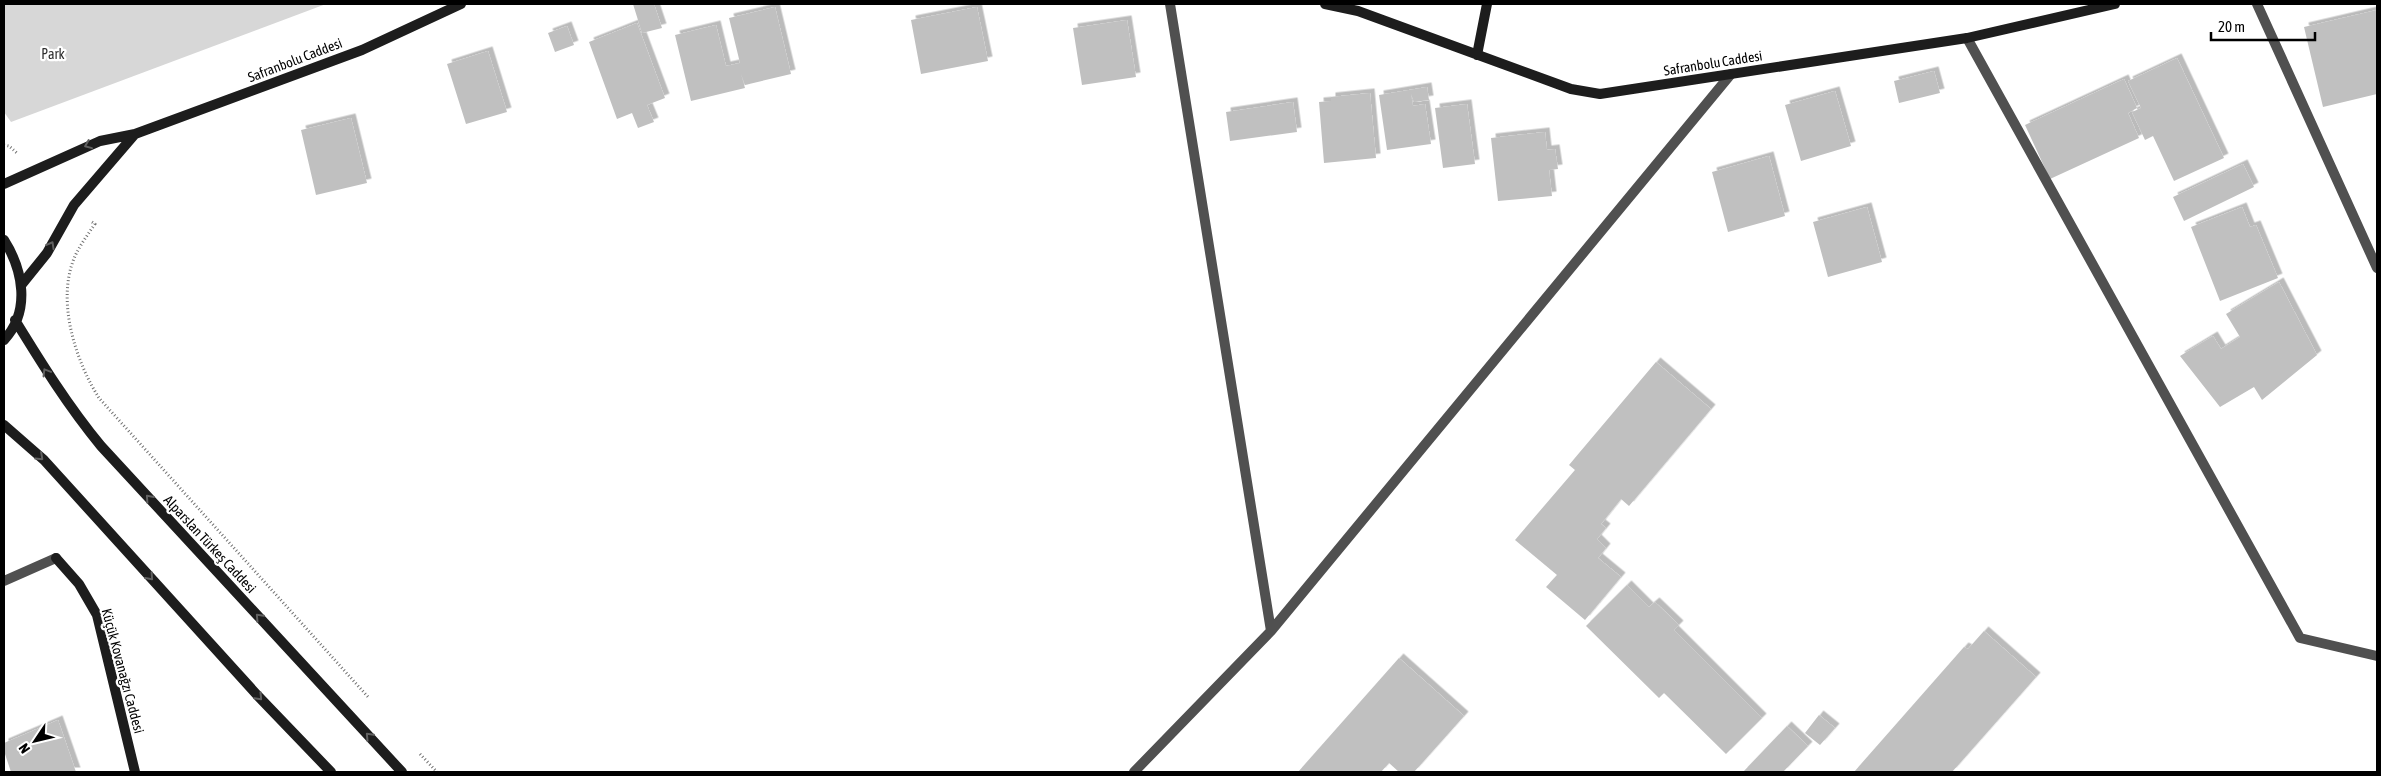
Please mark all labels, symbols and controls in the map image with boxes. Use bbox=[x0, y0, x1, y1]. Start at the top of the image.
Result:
scale bar bbox=[2211, 10, 2315, 42]
text: 20 m bbox=[2218, 18, 2245, 35]
street label: Safranbolu Caddesi bbox=[246, 35, 344, 85]
park label: Park bbox=[41, 46, 65, 62]
street label: Safranbolu Caddesi bbox=[1663, 47, 1763, 79]
one-way arrow bbox=[84, 139, 93, 150]
one-way arrow bbox=[44, 242, 54, 251]
one-way arrow bbox=[43, 368, 53, 377]
one-way arrow bbox=[34, 451, 43, 460]
street label: Alparslan Türkeş Caddesi bbox=[161, 492, 259, 596]
one-way arrow bbox=[146, 494, 155, 503]
one-way arrow bbox=[144, 572, 153, 581]
street label: Küçük Kovanağzı Caddesi bbox=[99, 607, 147, 735]
one-way arrow bbox=[256, 614, 265, 623]
one-way arrow bbox=[253, 692, 262, 701]
north arrow bbox=[10, 716, 60, 766]
one-way arrow bbox=[366, 733, 375, 742]
text: N bbox=[15, 740, 33, 756]

